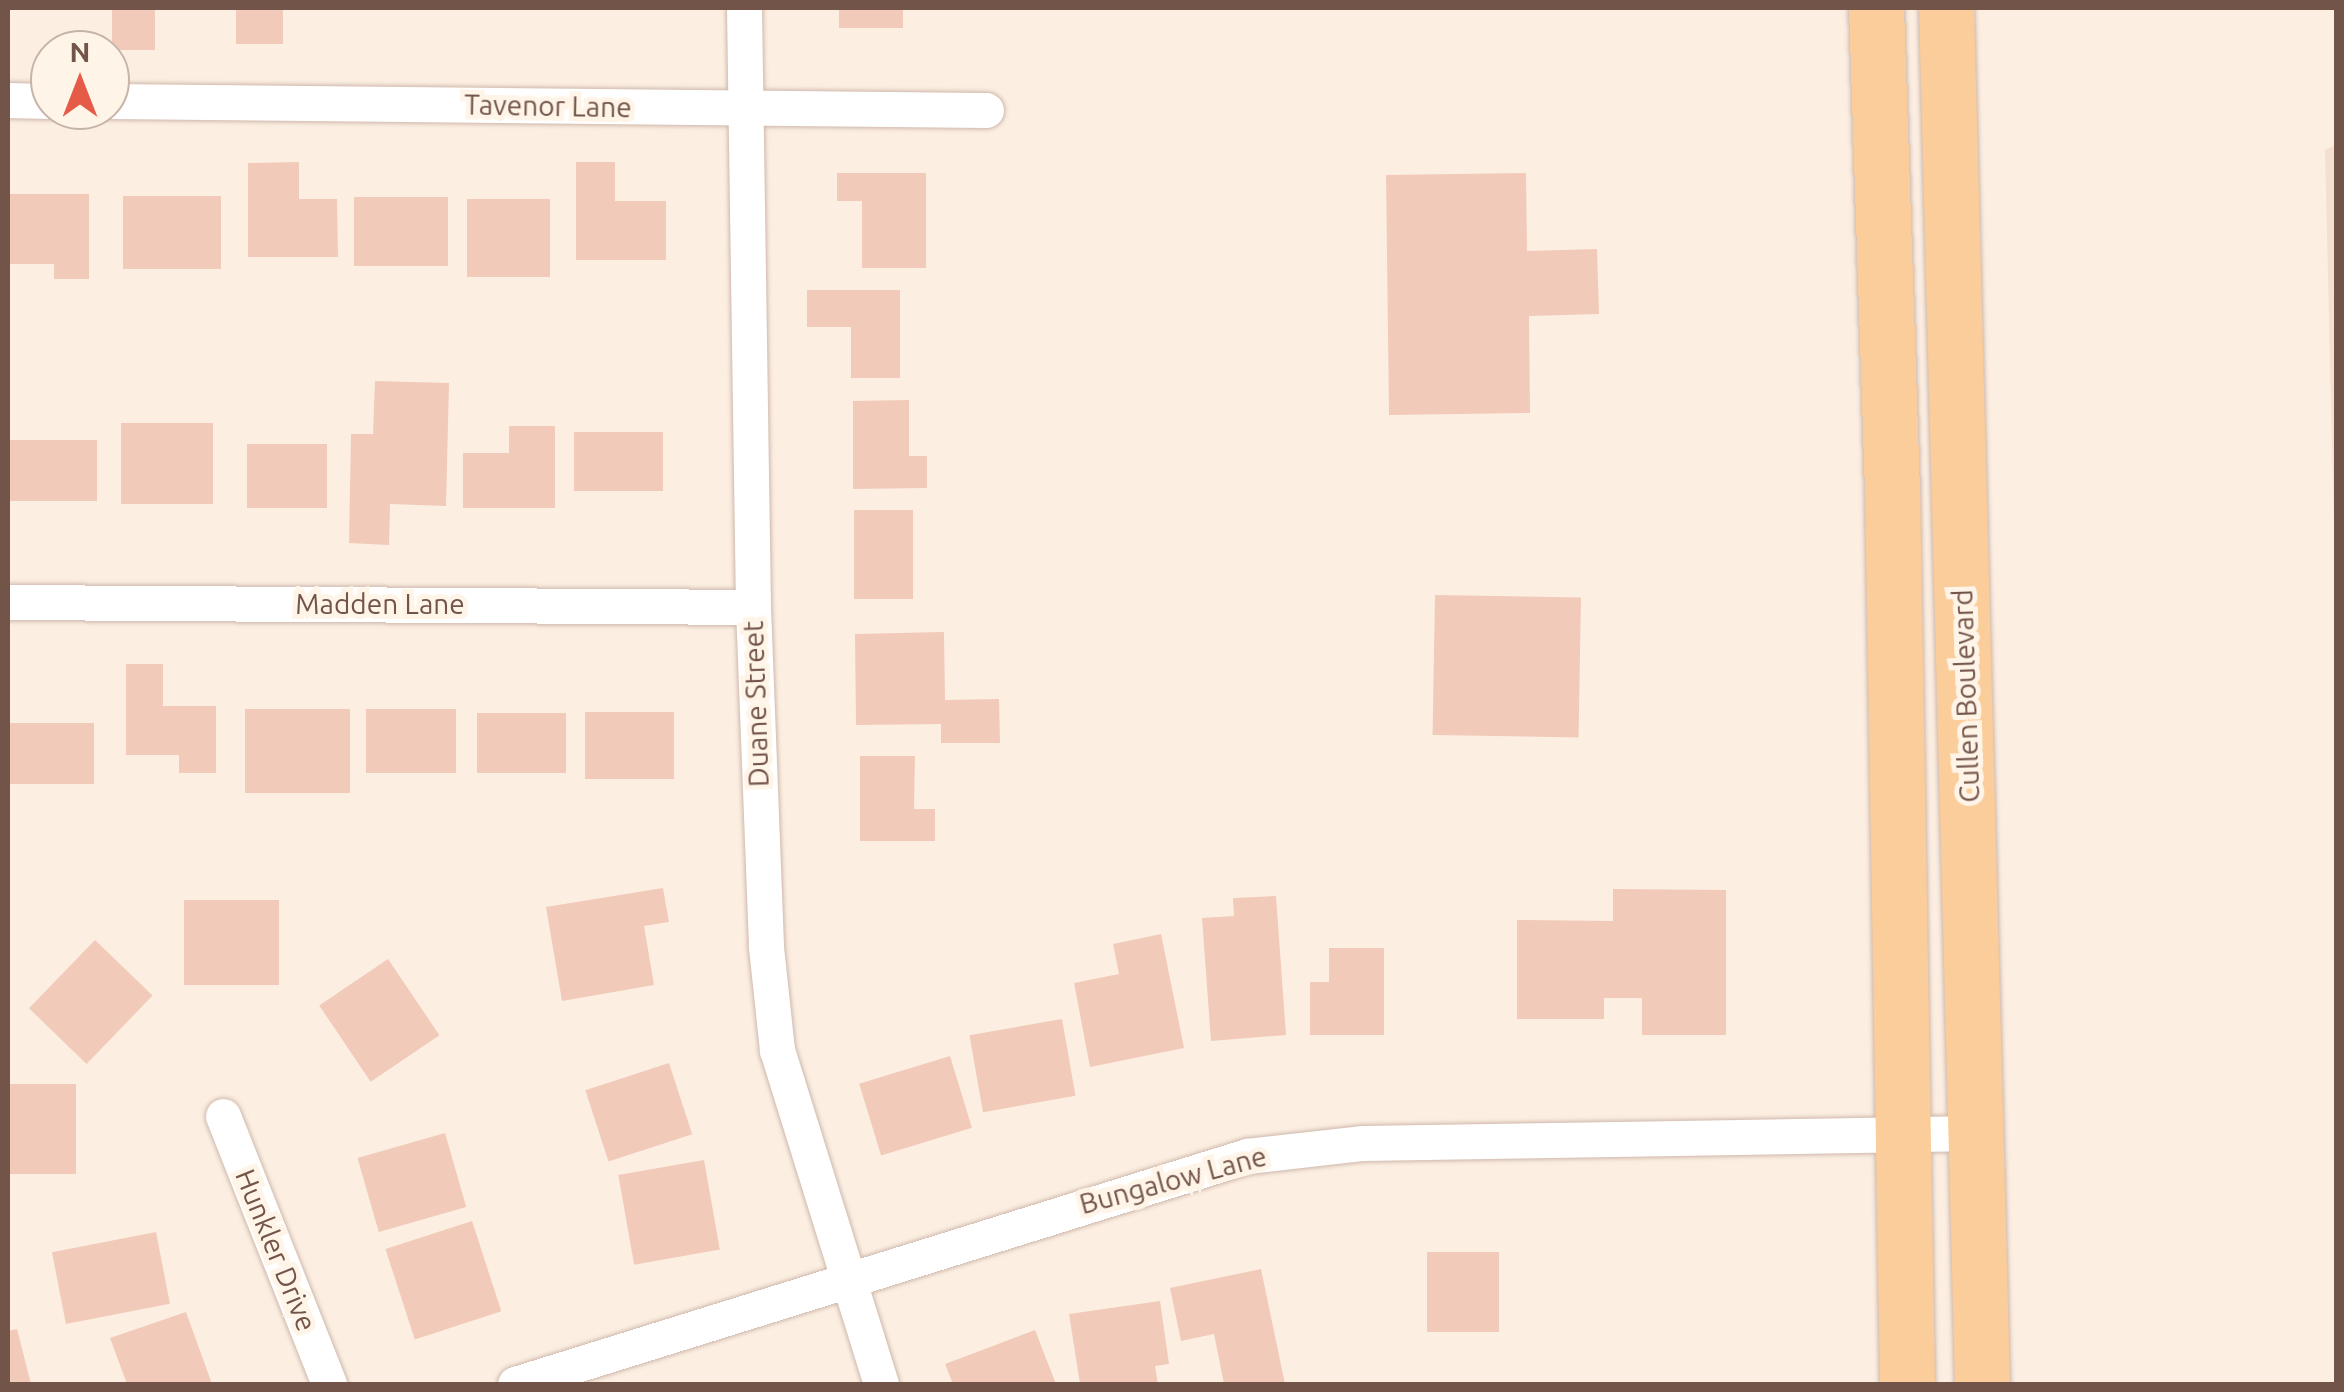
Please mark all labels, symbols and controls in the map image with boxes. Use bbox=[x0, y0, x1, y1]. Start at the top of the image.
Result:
north arrow bbox=[30, 30, 130, 130]
text: N bbox=[70, 36, 90, 67]
street label: Tavenor Lane bbox=[464, 88, 632, 124]
street label: Madden Lane bbox=[295, 587, 465, 621]
street label: Cullen Boulevard bbox=[1945, 589, 1987, 803]
street label: Duane Street bbox=[736, 620, 776, 788]
street label: Bungalow Lane bbox=[1076, 1139, 1270, 1221]
street label: Hunkler Drive bbox=[228, 1164, 324, 1336]

